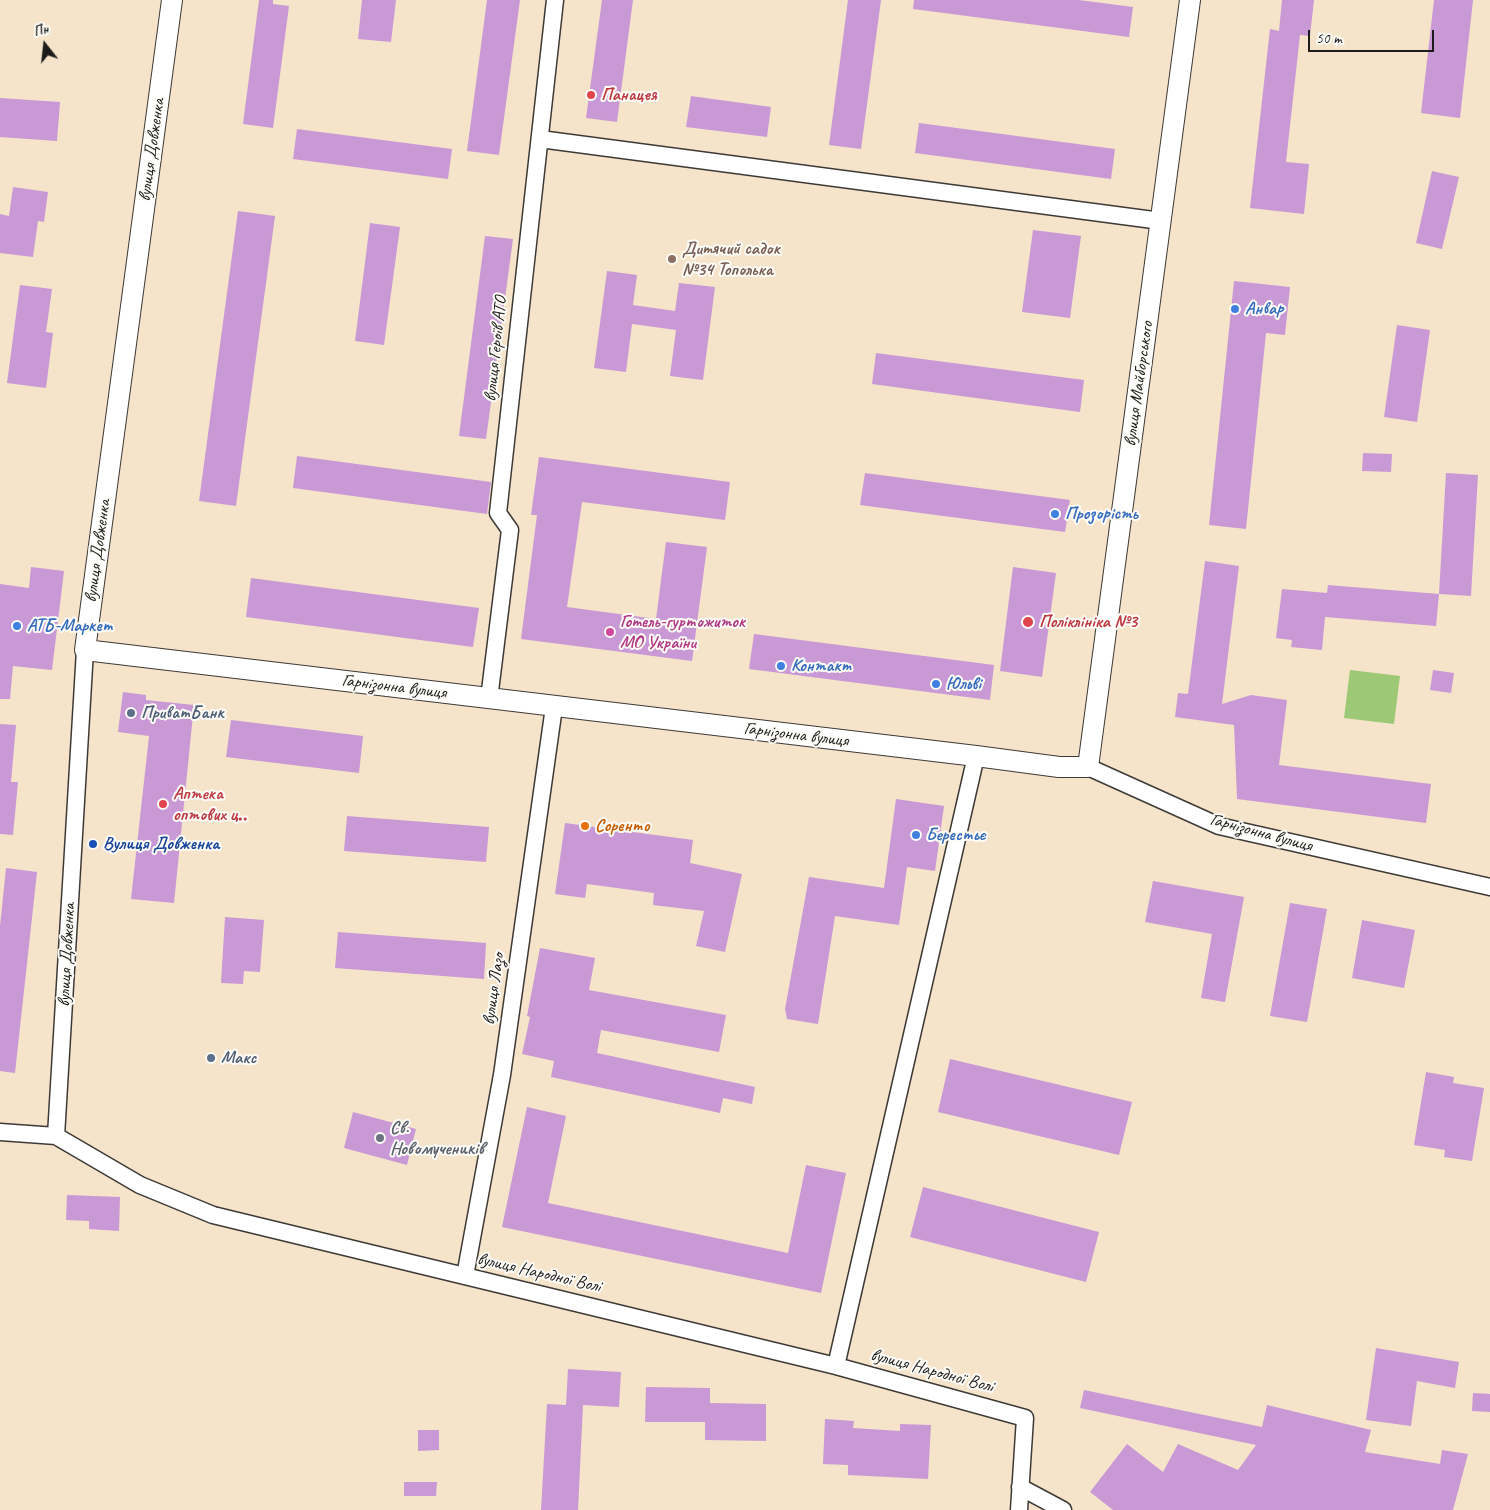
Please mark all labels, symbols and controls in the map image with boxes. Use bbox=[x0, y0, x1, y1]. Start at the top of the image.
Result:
north arrow bbox=[20, 20, 70, 70]
text: Пн bbox=[31, 20, 50, 40]
scale bar bbox=[1310, 20, 1436, 52]
text: 50 m bbox=[1316, 29, 1342, 48]
place label: Панацея bbox=[601, 84, 657, 106]
marker: Панацея bbox=[585, 89, 597, 101]
street label: вулиця Довженка bbox=[134, 97, 170, 203]
place label: Дитячий садок №34 Тополька bbox=[682, 238, 780, 280]
marker: Дитячий садок №34 Тополька bbox=[666, 253, 678, 265]
street label: вулиця Героїв АТО bbox=[480, 295, 512, 403]
place label: Анвар bbox=[1245, 298, 1284, 320]
marker: Анвар bbox=[1229, 303, 1241, 315]
street label: вулиця Майборського bbox=[1120, 320, 1158, 448]
street label: вулиця Довженка bbox=[80, 498, 116, 604]
place label: Прозорість bbox=[1065, 503, 1138, 525]
marker: Прозорість bbox=[1049, 508, 1061, 520]
place label: Готель-гуртожиток МО України bbox=[620, 611, 745, 654]
place label: Поліклініка №3 bbox=[1039, 611, 1137, 633]
place label: АТБ-Маркет bbox=[27, 615, 113, 637]
marker: Поліклініка №3 bbox=[1021, 615, 1035, 629]
marker: АТБ-Маркет bbox=[11, 620, 23, 632]
marker: Готель-гуртожиток МО України bbox=[604, 626, 616, 638]
place label: Контакт bbox=[791, 655, 851, 677]
marker: Контакт bbox=[775, 660, 787, 672]
street label: Гарнізонна вулиця bbox=[340, 670, 448, 704]
place label: Юльві bbox=[946, 673, 981, 695]
marker: Юльві bbox=[930, 678, 942, 690]
place label: ПриватБанк bbox=[141, 702, 224, 724]
marker: ПриватБанк bbox=[125, 707, 137, 719]
street label: Гарнізонна вулиця bbox=[742, 718, 850, 752]
place label: Аптека оптових ц‥ bbox=[173, 783, 248, 826]
marker: Аптека оптових ц‥ bbox=[157, 798, 169, 810]
street label: Гарнізонна вулиця bbox=[1207, 809, 1315, 857]
place label: Соренто bbox=[595, 815, 650, 837]
marker: Соренто bbox=[579, 820, 591, 832]
place label: Берестьє bbox=[926, 824, 986, 846]
marker: Берестьє bbox=[910, 829, 922, 841]
place label: Вулиця Довженка bbox=[103, 833, 219, 855]
marker: Вулиця Довженка bbox=[87, 838, 99, 850]
street label: вулиця Довженка bbox=[53, 903, 81, 1007]
street label: вулиця Лазо bbox=[478, 952, 510, 1026]
place label: Макс bbox=[221, 1047, 256, 1069]
marker: Макс bbox=[205, 1052, 217, 1064]
place label: Св. Новомучеників bbox=[390, 1117, 484, 1160]
marker: Св. Новомучеників bbox=[374, 1132, 386, 1144]
street label: вулиця Народної Волі bbox=[475, 1248, 603, 1298]
street label: вулиця Народної Волі bbox=[868, 1344, 996, 1398]

